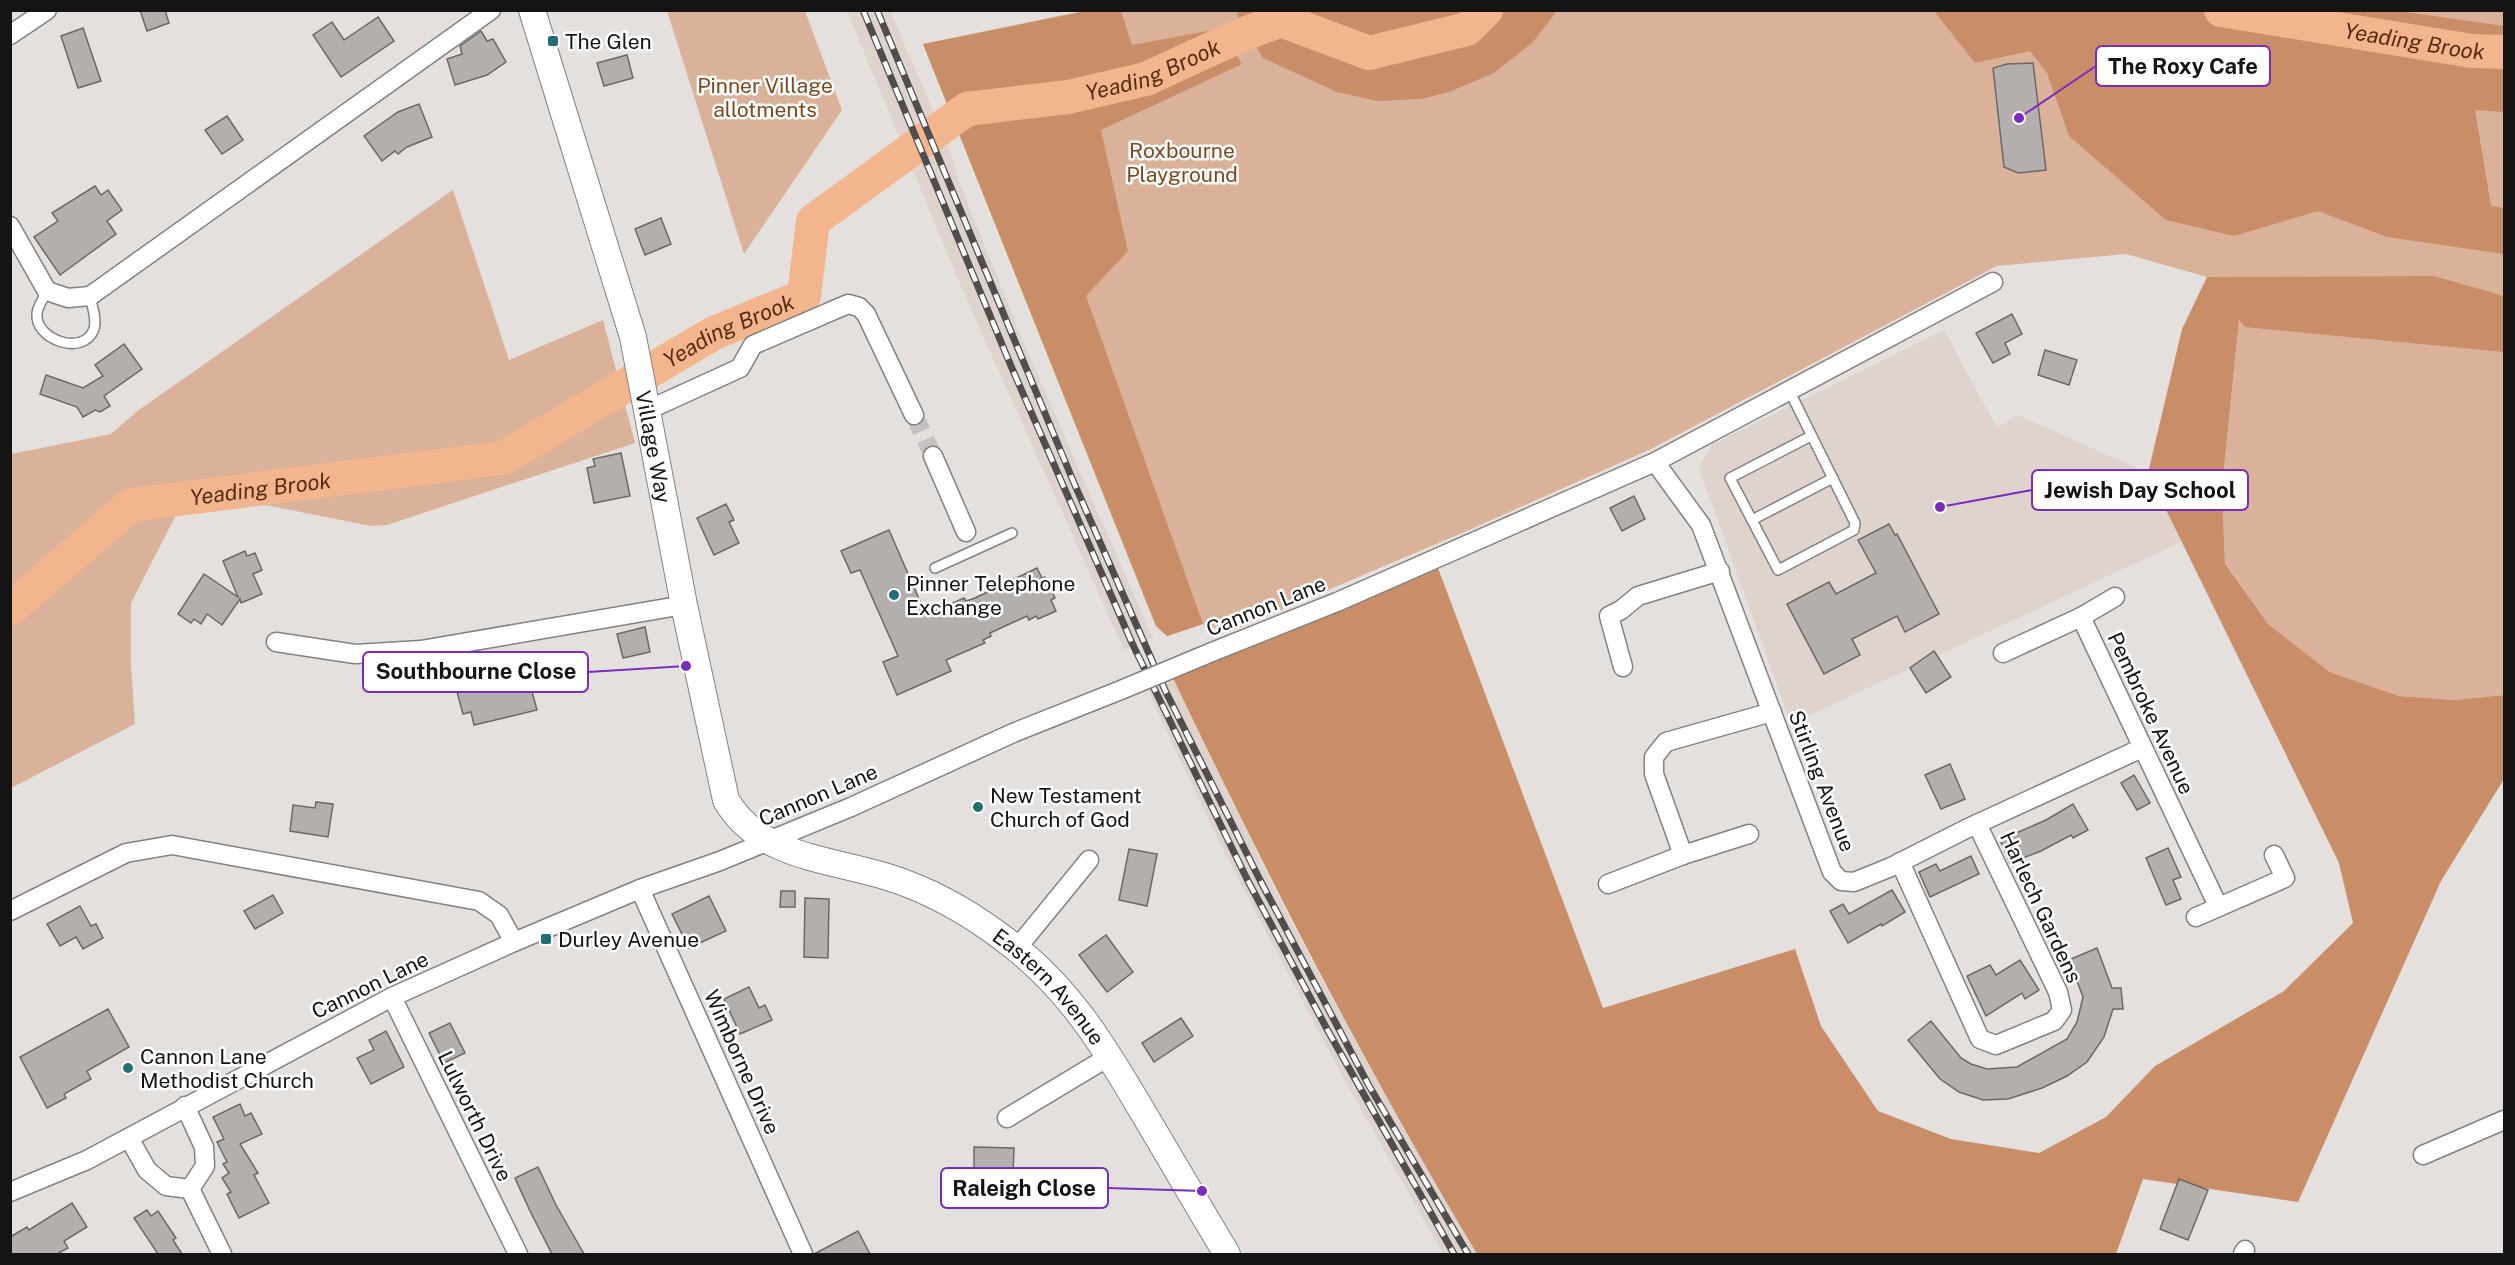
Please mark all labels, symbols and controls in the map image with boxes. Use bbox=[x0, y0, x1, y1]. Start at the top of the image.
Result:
water label: Yeading Brook bbox=[2342, 17, 2485, 64]
place label: The Glen bbox=[565, 29, 652, 54]
water label: Yeading Brook bbox=[1083, 33, 1224, 106]
marker: The Glen bbox=[546, 34, 560, 48]
callout: The Roxy Cafe bbox=[2096, 46, 2270, 86]
text: The Roxy Cafe bbox=[2108, 53, 2258, 79]
park label: Pinner Village allotments bbox=[697, 73, 833, 122]
park label: Roxbourne Playground bbox=[1126, 138, 1238, 187]
water label: Yeading Brook bbox=[658, 289, 798, 373]
street label: Village Way bbox=[631, 388, 677, 505]
water label: Yeading Brook bbox=[188, 467, 333, 510]
callout: Jewish Day School bbox=[2032, 470, 2248, 510]
text: Jewish Day School bbox=[2044, 477, 2236, 503]
place label: Pinner Telephone Exchange bbox=[906, 571, 1075, 620]
street label: Cannon Lane bbox=[1203, 571, 1329, 641]
marker: Pinner Telephone Exchange bbox=[887, 588, 901, 602]
street label: Pembroke Avenue bbox=[2102, 628, 2200, 798]
callout: Southbourne Close bbox=[363, 652, 588, 692]
text: Southbourne Close bbox=[375, 658, 577, 684]
street label: Stirling Avenue bbox=[1784, 707, 1860, 855]
street label: Cannon Lane bbox=[755, 759, 881, 831]
place label: New Testament Church of God bbox=[990, 783, 1142, 832]
marker: New Testament Church of God bbox=[971, 800, 985, 814]
street label: Harlech Gardens bbox=[1995, 827, 2087, 987]
street label: Eastern Avenue bbox=[988, 923, 1110, 1049]
place label: Durley Avenue bbox=[558, 927, 699, 952]
marker: Durley Avenue bbox=[539, 932, 553, 946]
street label: Cannon Lane bbox=[308, 946, 432, 1024]
street label: Wimborne Drive bbox=[699, 986, 785, 1138]
place label: Cannon Lane Methodist Church bbox=[140, 1044, 314, 1093]
street label: Lulworth Drive bbox=[433, 1047, 517, 1185]
marker: Cannon Lane Methodist Church bbox=[121, 1061, 135, 1075]
callout: Raleigh Close bbox=[941, 1168, 1108, 1208]
text: Raleigh Close bbox=[952, 1175, 1096, 1201]

